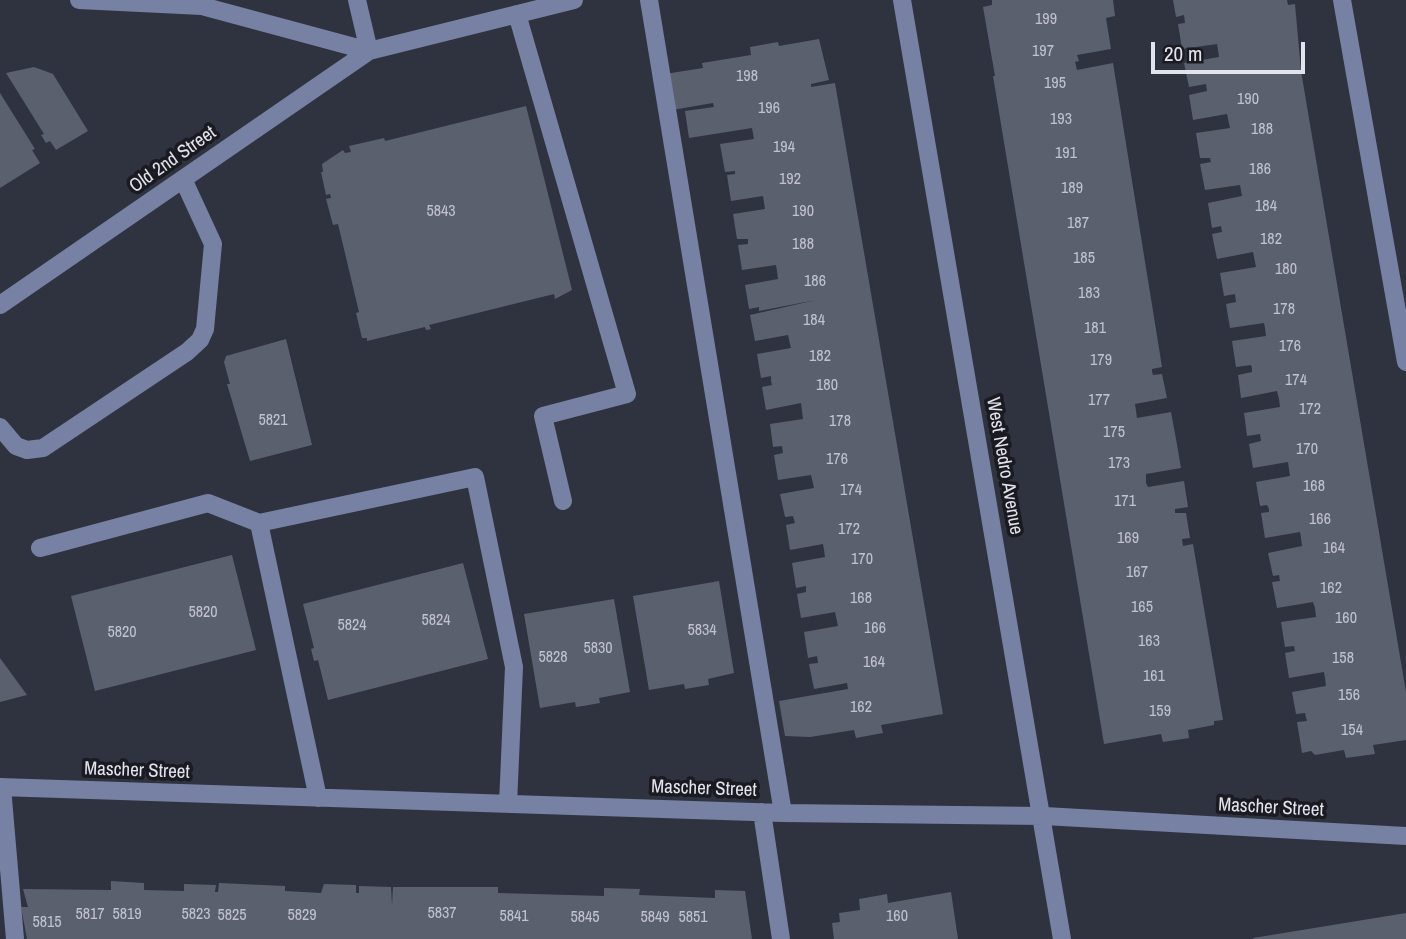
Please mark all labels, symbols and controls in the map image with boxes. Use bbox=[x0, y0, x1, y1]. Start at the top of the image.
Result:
house number: 199 bbox=[1035, 10, 1057, 30]
scale bar bbox=[1154, 28, 1308, 72]
text: 20 m bbox=[1164, 39, 1202, 68]
house number: 197 bbox=[1032, 42, 1054, 62]
house number: 198 bbox=[736, 67, 758, 87]
house number: 195 bbox=[1044, 74, 1066, 94]
house number: 190 bbox=[1237, 90, 1259, 110]
house number: 196 bbox=[758, 99, 780, 119]
house number: 193 bbox=[1050, 110, 1072, 130]
house number: 188 bbox=[1251, 120, 1273, 140]
street label: Old 2nd Street bbox=[125, 122, 221, 198]
house number: 194 bbox=[773, 138, 795, 158]
house number: 191 bbox=[1055, 144, 1077, 164]
house number: 186 bbox=[1249, 160, 1271, 180]
house number: 192 bbox=[779, 170, 801, 190]
house number: 189 bbox=[1061, 179, 1083, 199]
house number: 184 bbox=[1255, 197, 1277, 217]
house number: 5843 bbox=[426, 202, 456, 222]
house number: 190 bbox=[792, 202, 814, 222]
house number: 187 bbox=[1067, 214, 1089, 234]
house number: 182 bbox=[1260, 230, 1282, 250]
house number: 188 bbox=[792, 235, 814, 255]
house number: 185 bbox=[1073, 249, 1095, 269]
house number: 180 bbox=[1275, 260, 1297, 280]
house number: 186 bbox=[804, 272, 826, 292]
house number: 183 bbox=[1078, 284, 1100, 304]
house number: 178 bbox=[1273, 300, 1295, 320]
house number: 184 bbox=[803, 311, 825, 331]
house number: 181 bbox=[1084, 319, 1106, 339]
house number: 176 bbox=[1279, 337, 1301, 357]
house number: 182 bbox=[809, 347, 831, 367]
house number: 179 bbox=[1090, 351, 1112, 371]
house number: 174 bbox=[1285, 371, 1307, 391]
house number: 180 bbox=[816, 376, 838, 396]
house number: 177 bbox=[1088, 391, 1110, 411]
street label: West Nedro Avenue bbox=[981, 396, 1027, 536]
house number: 172 bbox=[1299, 400, 1321, 420]
house number: 5821 bbox=[258, 411, 288, 431]
house number: 178 bbox=[829, 412, 851, 432]
house number: 175 bbox=[1103, 423, 1125, 443]
house number: 170 bbox=[1296, 440, 1318, 460]
house number: 176 bbox=[826, 450, 848, 470]
house number: 173 bbox=[1108, 454, 1130, 474]
house number: 168 bbox=[1303, 477, 1325, 497]
house number: 174 bbox=[840, 481, 862, 501]
house number: 171 bbox=[1114, 492, 1136, 512]
house number: 166 bbox=[1309, 510, 1331, 530]
house number: 172 bbox=[838, 520, 860, 540]
house number: 169 bbox=[1117, 529, 1139, 549]
house number: 164 bbox=[1323, 539, 1345, 559]
house number: 170 bbox=[851, 550, 873, 570]
house number: 167 bbox=[1126, 563, 1148, 583]
house number: 162 bbox=[1320, 579, 1342, 599]
house number: 168 bbox=[850, 589, 872, 609]
house number: 165 bbox=[1131, 598, 1153, 618]
house number: 5820 bbox=[188, 603, 218, 623]
house number: 160 bbox=[1335, 609, 1357, 629]
house number: 5824 bbox=[421, 611, 451, 631]
house number: 5824 bbox=[337, 616, 367, 636]
house number: 166 bbox=[864, 619, 886, 639]
house number: 5834 bbox=[687, 621, 717, 641]
house number: 5820 bbox=[107, 623, 137, 643]
house number: 163 bbox=[1138, 632, 1160, 652]
house number: 5830 bbox=[583, 639, 613, 659]
house number: 5828 bbox=[538, 648, 568, 668]
house number: 158 bbox=[1332, 649, 1354, 669]
house number: 164 bbox=[863, 653, 885, 673]
house number: 161 bbox=[1143, 667, 1165, 687]
house number: 156 bbox=[1338, 686, 1360, 706]
house number: 162 bbox=[850, 698, 872, 718]
house number: 159 bbox=[1149, 702, 1171, 722]
house number: 154 bbox=[1341, 721, 1363, 741]
street label: Mascher Street bbox=[84, 758, 190, 784]
street label: Mascher Street bbox=[651, 776, 757, 802]
street label: Mascher Street bbox=[1218, 794, 1324, 822]
house number: 5837 bbox=[427, 904, 457, 924]
house number: 5817 bbox=[75, 905, 105, 925]
house number: 5819 bbox=[112, 905, 142, 925]
house number: 5823 bbox=[181, 905, 211, 925]
house number: 5825 bbox=[217, 906, 247, 926]
house number: 5829 bbox=[287, 906, 317, 926]
house number: 5841 bbox=[499, 907, 529, 927]
house number: 160 bbox=[886, 907, 908, 927]
house number: 5845 bbox=[570, 908, 600, 928]
house number: 5849 bbox=[640, 908, 670, 928]
house number: 5851 bbox=[678, 908, 708, 928]
house number: 5815 bbox=[32, 913, 62, 933]

